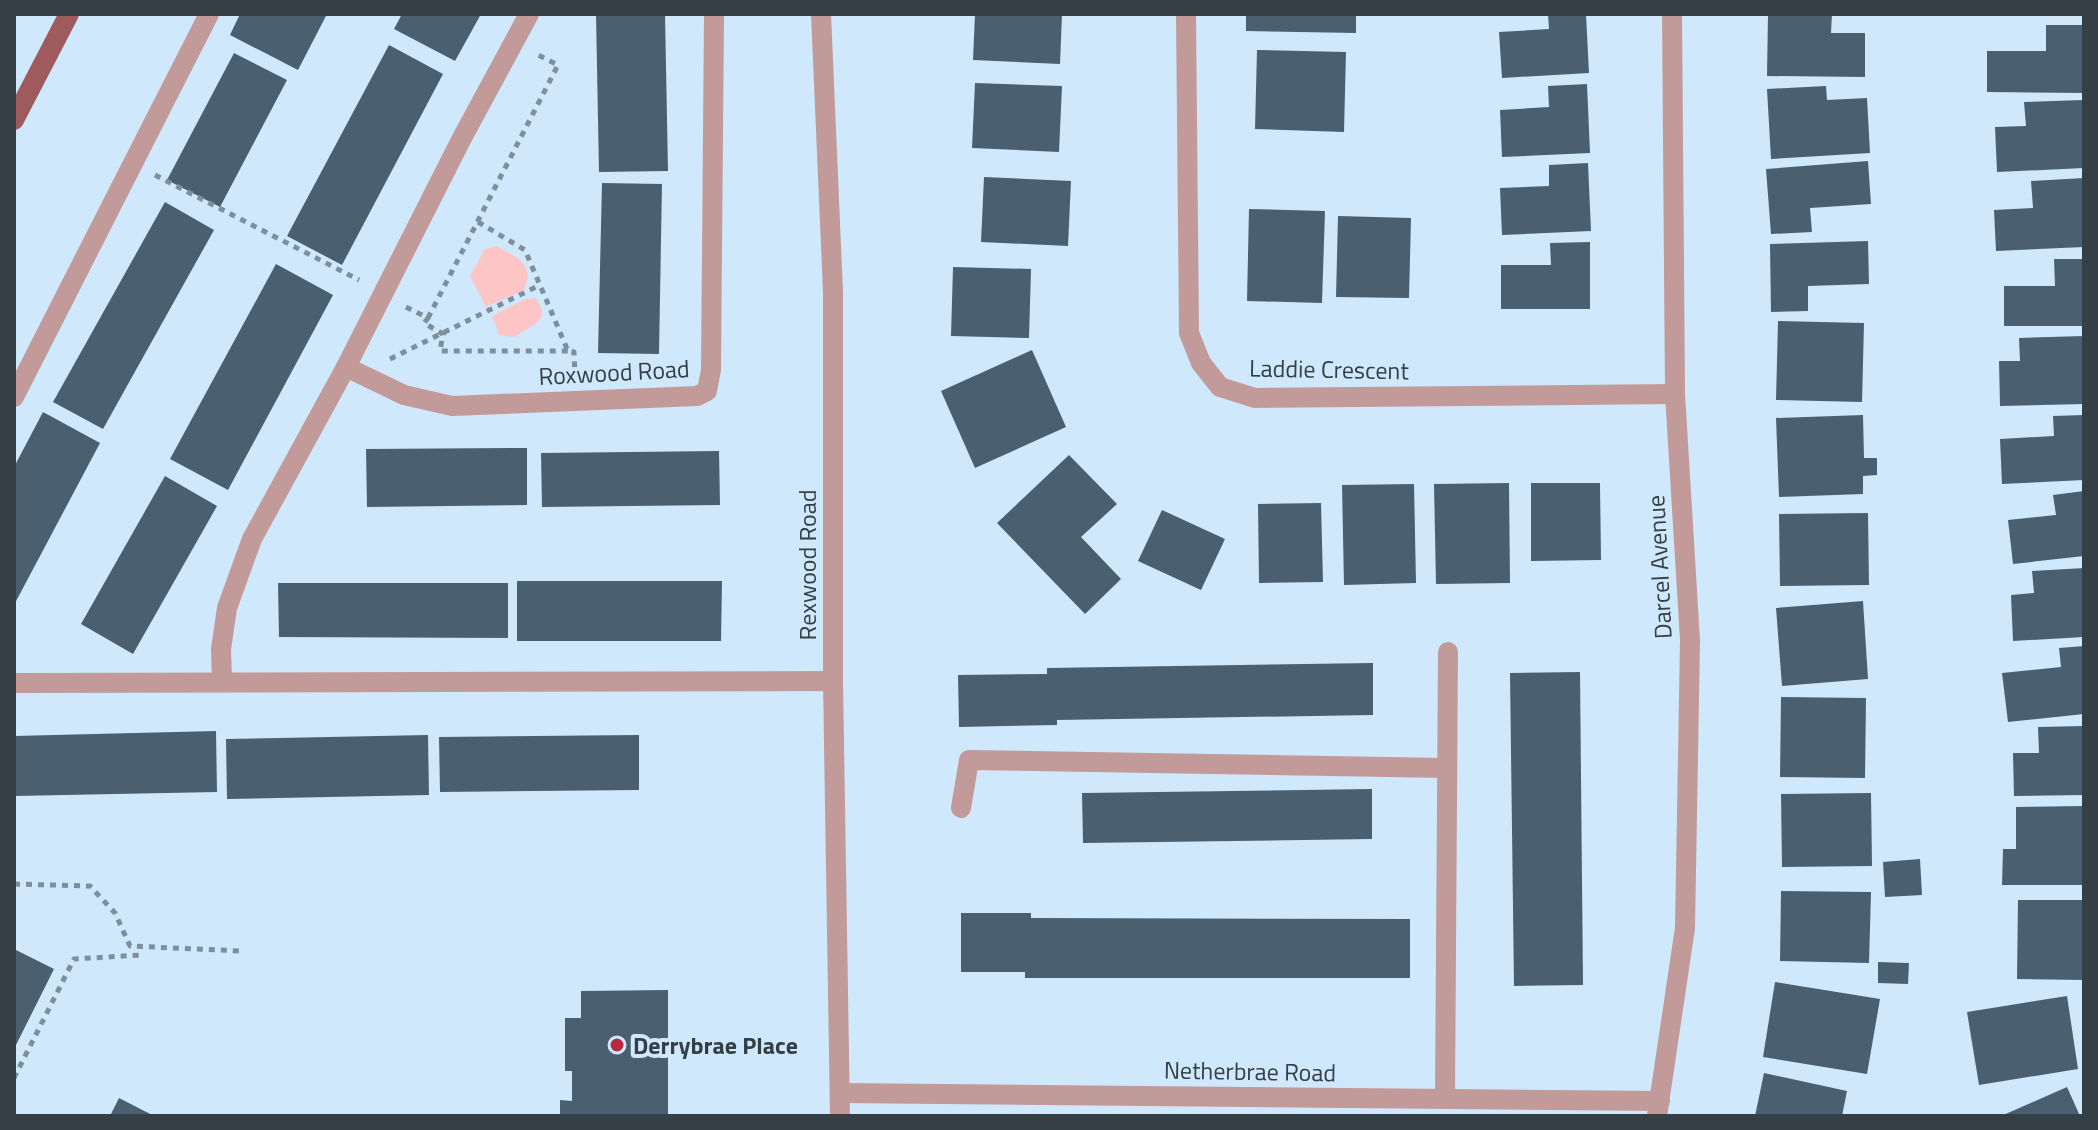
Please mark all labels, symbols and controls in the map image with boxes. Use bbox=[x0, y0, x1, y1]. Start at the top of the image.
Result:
street label: Roxwood Road bbox=[538, 350, 690, 394]
street label: Laddie Crescent bbox=[1249, 350, 1410, 388]
street label: Rexwood Road bbox=[789, 490, 825, 640]
street label: Darcel Avenue bbox=[1637, 494, 1681, 640]
place label: Derrybrae Place bbox=[633, 1027, 798, 1063]
marker: Derrybrae Place bbox=[608, 1036, 626, 1054]
street label: Netherbrae Road bbox=[1164, 1052, 1336, 1090]

